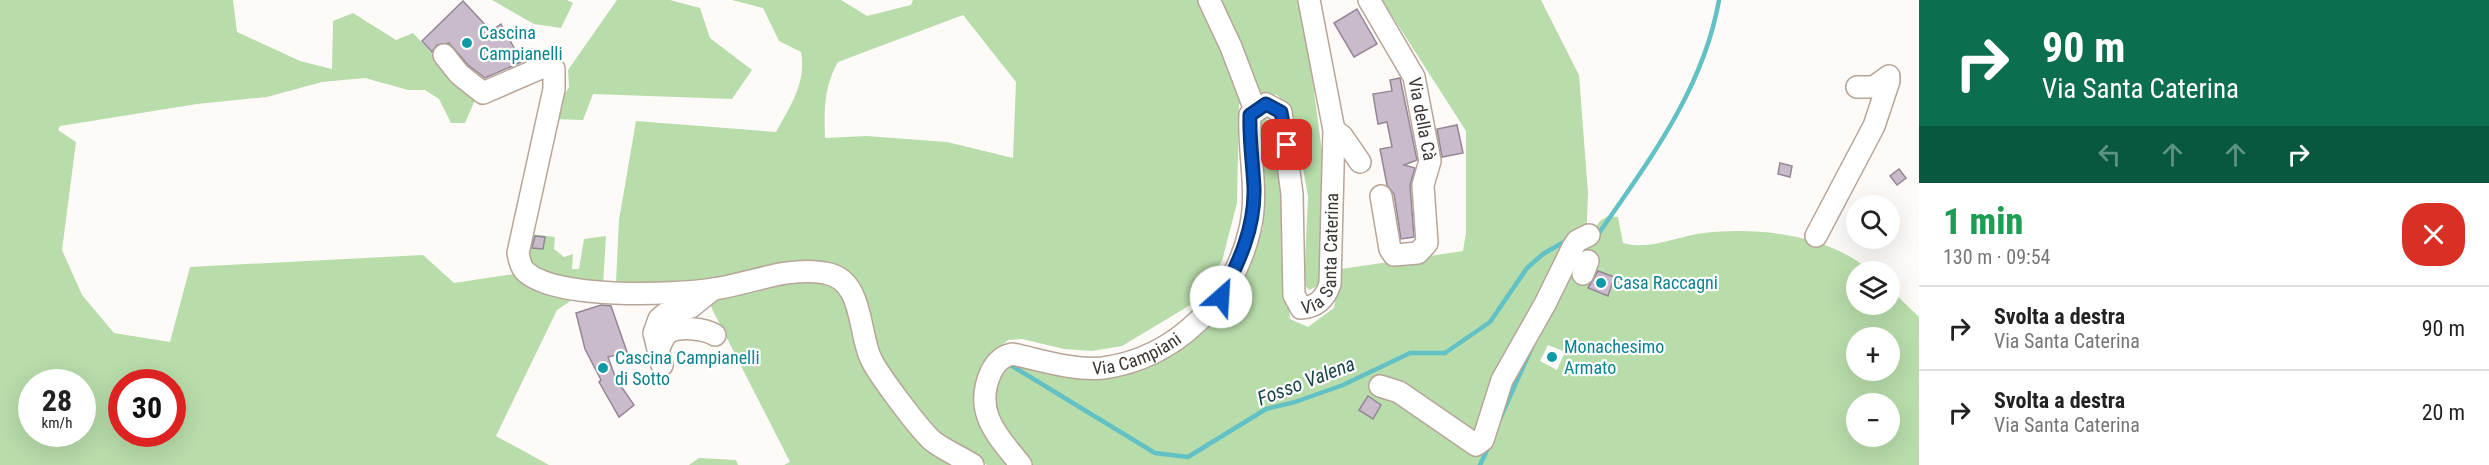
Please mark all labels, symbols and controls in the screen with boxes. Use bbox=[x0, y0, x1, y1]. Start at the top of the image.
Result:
place label: Cascina Campianelli bbox=[479, 22, 563, 64]
text: 90 m bbox=[2042, 23, 2125, 72]
icon: right bbox=[1943, 24, 2021, 102]
marker: Cascina Campianelli bbox=[460, 36, 474, 50]
text: Via Santa Caterina bbox=[2042, 73, 2239, 105]
street label: Via della Cà bbox=[1404, 76, 1441, 162]
pin bbox=[1261, 119, 1312, 170]
icon: arrive bbox=[1270, 128, 1303, 161]
icon: left bbox=[2093, 138, 2126, 171]
icon: ahead bbox=[2156, 138, 2189, 171]
icon: ahead bbox=[2219, 138, 2252, 171]
icon: right bbox=[2282, 138, 2315, 171]
street label: Via Santa Caterina bbox=[1299, 193, 1342, 318]
map controls bbox=[1846, 195, 1900, 447]
button: search bbox=[1846, 195, 1900, 249]
text: 1 min bbox=[1943, 201, 2023, 243]
button: close bbox=[2402, 203, 2465, 266]
text: 130 m · 09:54 bbox=[1943, 245, 2050, 269]
button: layers bbox=[1846, 261, 1900, 315]
position arrow bbox=[1189, 265, 1253, 329]
place label: Casa Raccagni bbox=[1613, 272, 1718, 293]
marker: Casa Raccagni bbox=[1594, 276, 1608, 290]
text: Svolta a destra bbox=[1994, 304, 2125, 329]
icon: right bbox=[1943, 312, 1976, 345]
text: 90 m bbox=[2422, 316, 2465, 341]
button: + bbox=[1846, 327, 1900, 381]
street label: Via Campiani bbox=[1092, 328, 1185, 379]
text: Via Santa Caterina bbox=[1994, 329, 2140, 353]
place label: Monachesimo Armato bbox=[1564, 336, 1664, 378]
place label: Cascina Campianelli di Sotto bbox=[615, 347, 760, 389]
marker: Monachesimo Armato bbox=[1545, 350, 1559, 364]
water label: Fosso Valena bbox=[1254, 351, 1358, 411]
marker: Cascina Campianelli di Sotto bbox=[596, 361, 610, 375]
speed limit sign: 30 bbox=[108, 369, 186, 447]
text: 28 bbox=[42, 383, 72, 418]
text: Svolta a destra bbox=[1994, 388, 2125, 413]
button: − bbox=[1846, 393, 1900, 447]
icon: right bbox=[1943, 396, 1976, 429]
text: 20 m bbox=[2422, 400, 2465, 425]
text: Via Santa Caterina bbox=[1994, 413, 2140, 437]
text: km/h bbox=[42, 414, 72, 432]

